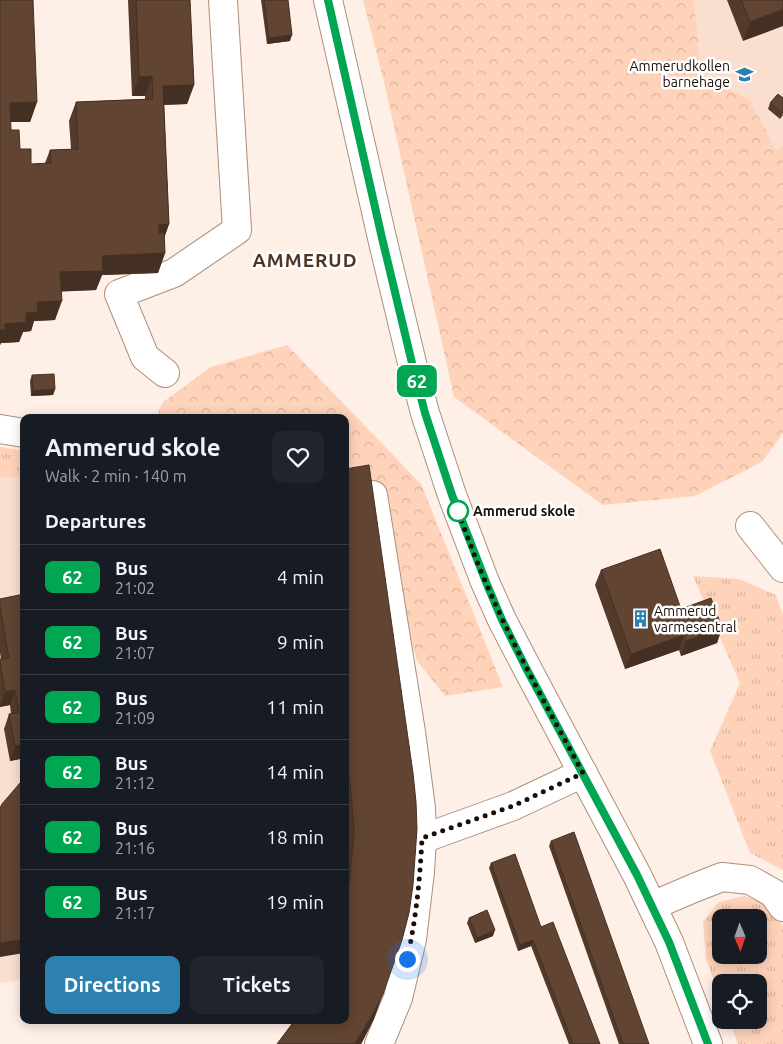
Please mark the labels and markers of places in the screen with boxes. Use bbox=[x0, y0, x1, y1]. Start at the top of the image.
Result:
place label: Ammerudkollen barnehage bbox=[629, 58, 730, 90]
school or university icon: Ammerudkollen barnehage bbox=[734, 64, 754, 84]
marker: Ammerud skole bbox=[447, 500, 469, 522]
place label: Ammerud skole bbox=[473, 503, 575, 519]
place label: Ammerud varmesentral bbox=[654, 603, 737, 635]
building icon: Ammerud varmesentral bbox=[630, 609, 650, 629]

